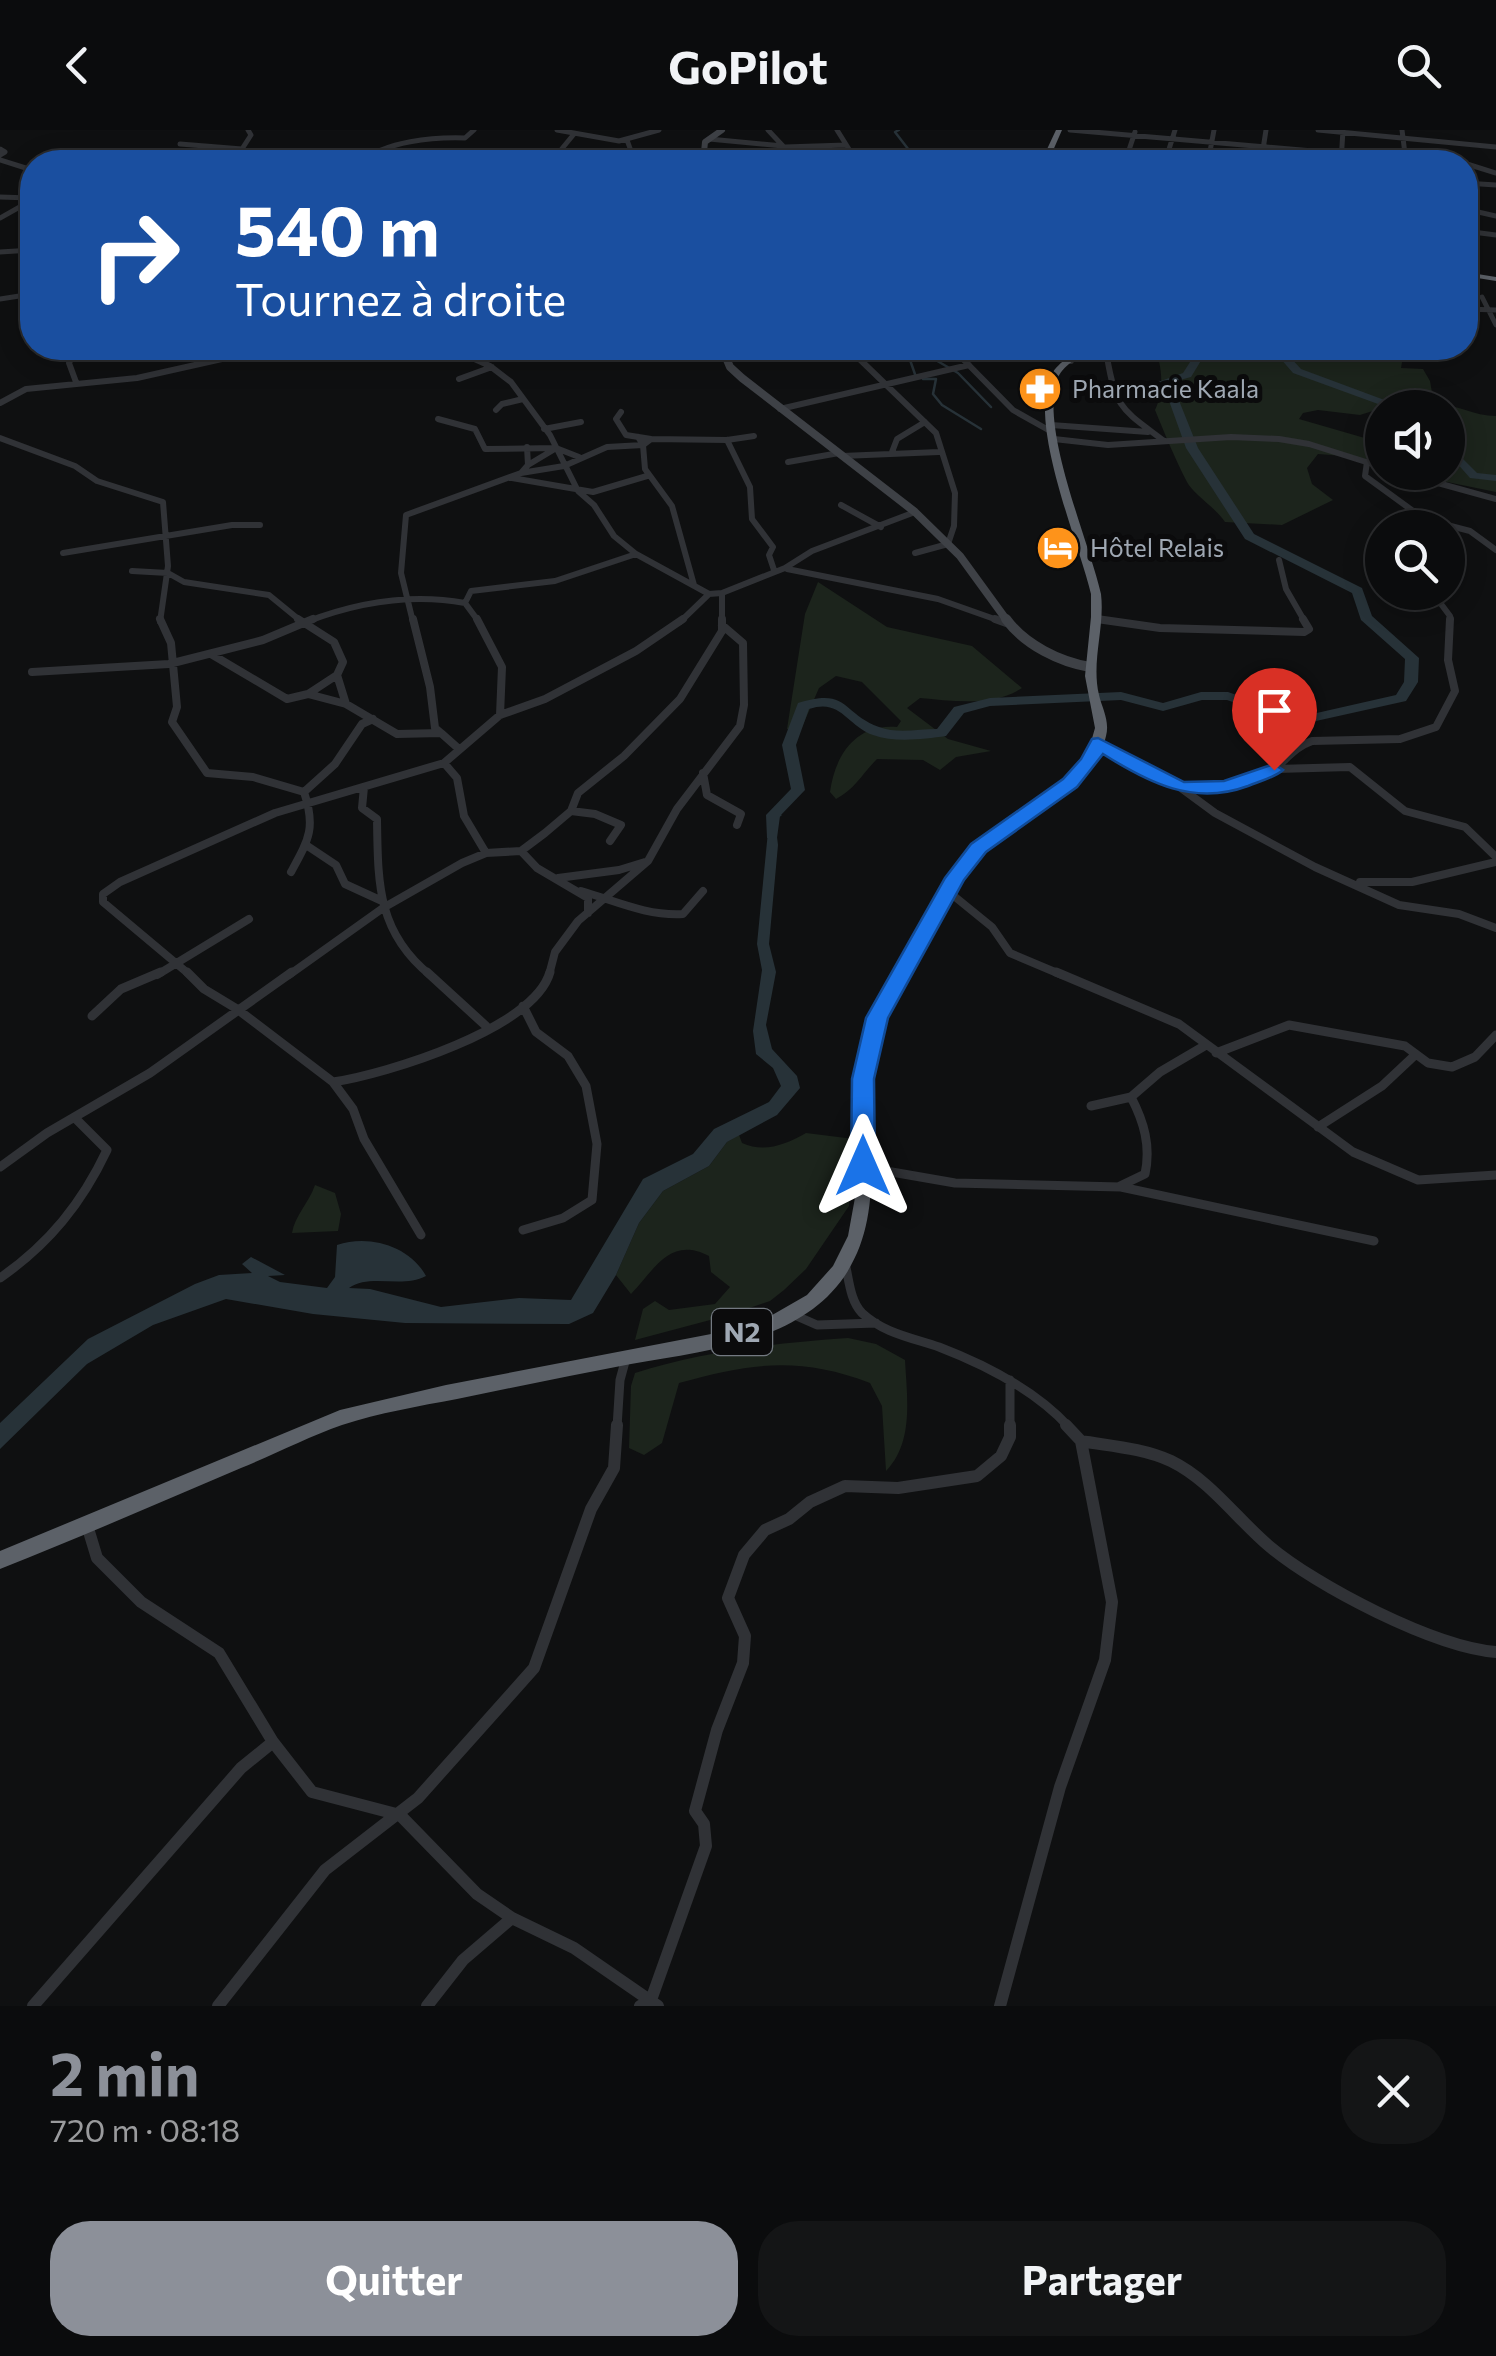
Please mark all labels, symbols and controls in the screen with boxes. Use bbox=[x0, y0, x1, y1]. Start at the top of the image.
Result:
icon: back bbox=[50, 38, 105, 93]
text: GoPilot bbox=[668, 38, 828, 93]
icon: search bbox=[1391, 38, 1446, 93]
text: 540 m bbox=[235, 185, 440, 270]
icon: right bbox=[70, 190, 200, 320]
text: Tournez à droite bbox=[235, 270, 566, 325]
pharmacy icon: Pharmacie Kaala bbox=[1017, 366, 1063, 412]
place label: Pharmacie Kaala bbox=[1072, 373, 1259, 403]
map controls bbox=[1365, 390, 1465, 610]
button: sound bbox=[1365, 390, 1465, 490]
button: search bbox=[1365, 510, 1465, 610]
hotel icon: Hôtel Relais bbox=[1035, 525, 1081, 571]
place label: Hôtel Relais bbox=[1090, 532, 1224, 562]
pin bbox=[1232, 668, 1317, 771]
icon: arrive bbox=[1247, 683, 1302, 738]
position arrow bbox=[811, 1114, 915, 1218]
road number: N2 bbox=[712, 1309, 772, 1355]
text: 2 min bbox=[50, 2035, 199, 2108]
button: close bbox=[1341, 2039, 1446, 2144]
text: 720 m · 08:18 bbox=[50, 2109, 240, 2149]
button: Quitter bbox=[50, 2221, 738, 2336]
button: Partager bbox=[758, 2221, 1446, 2336]

